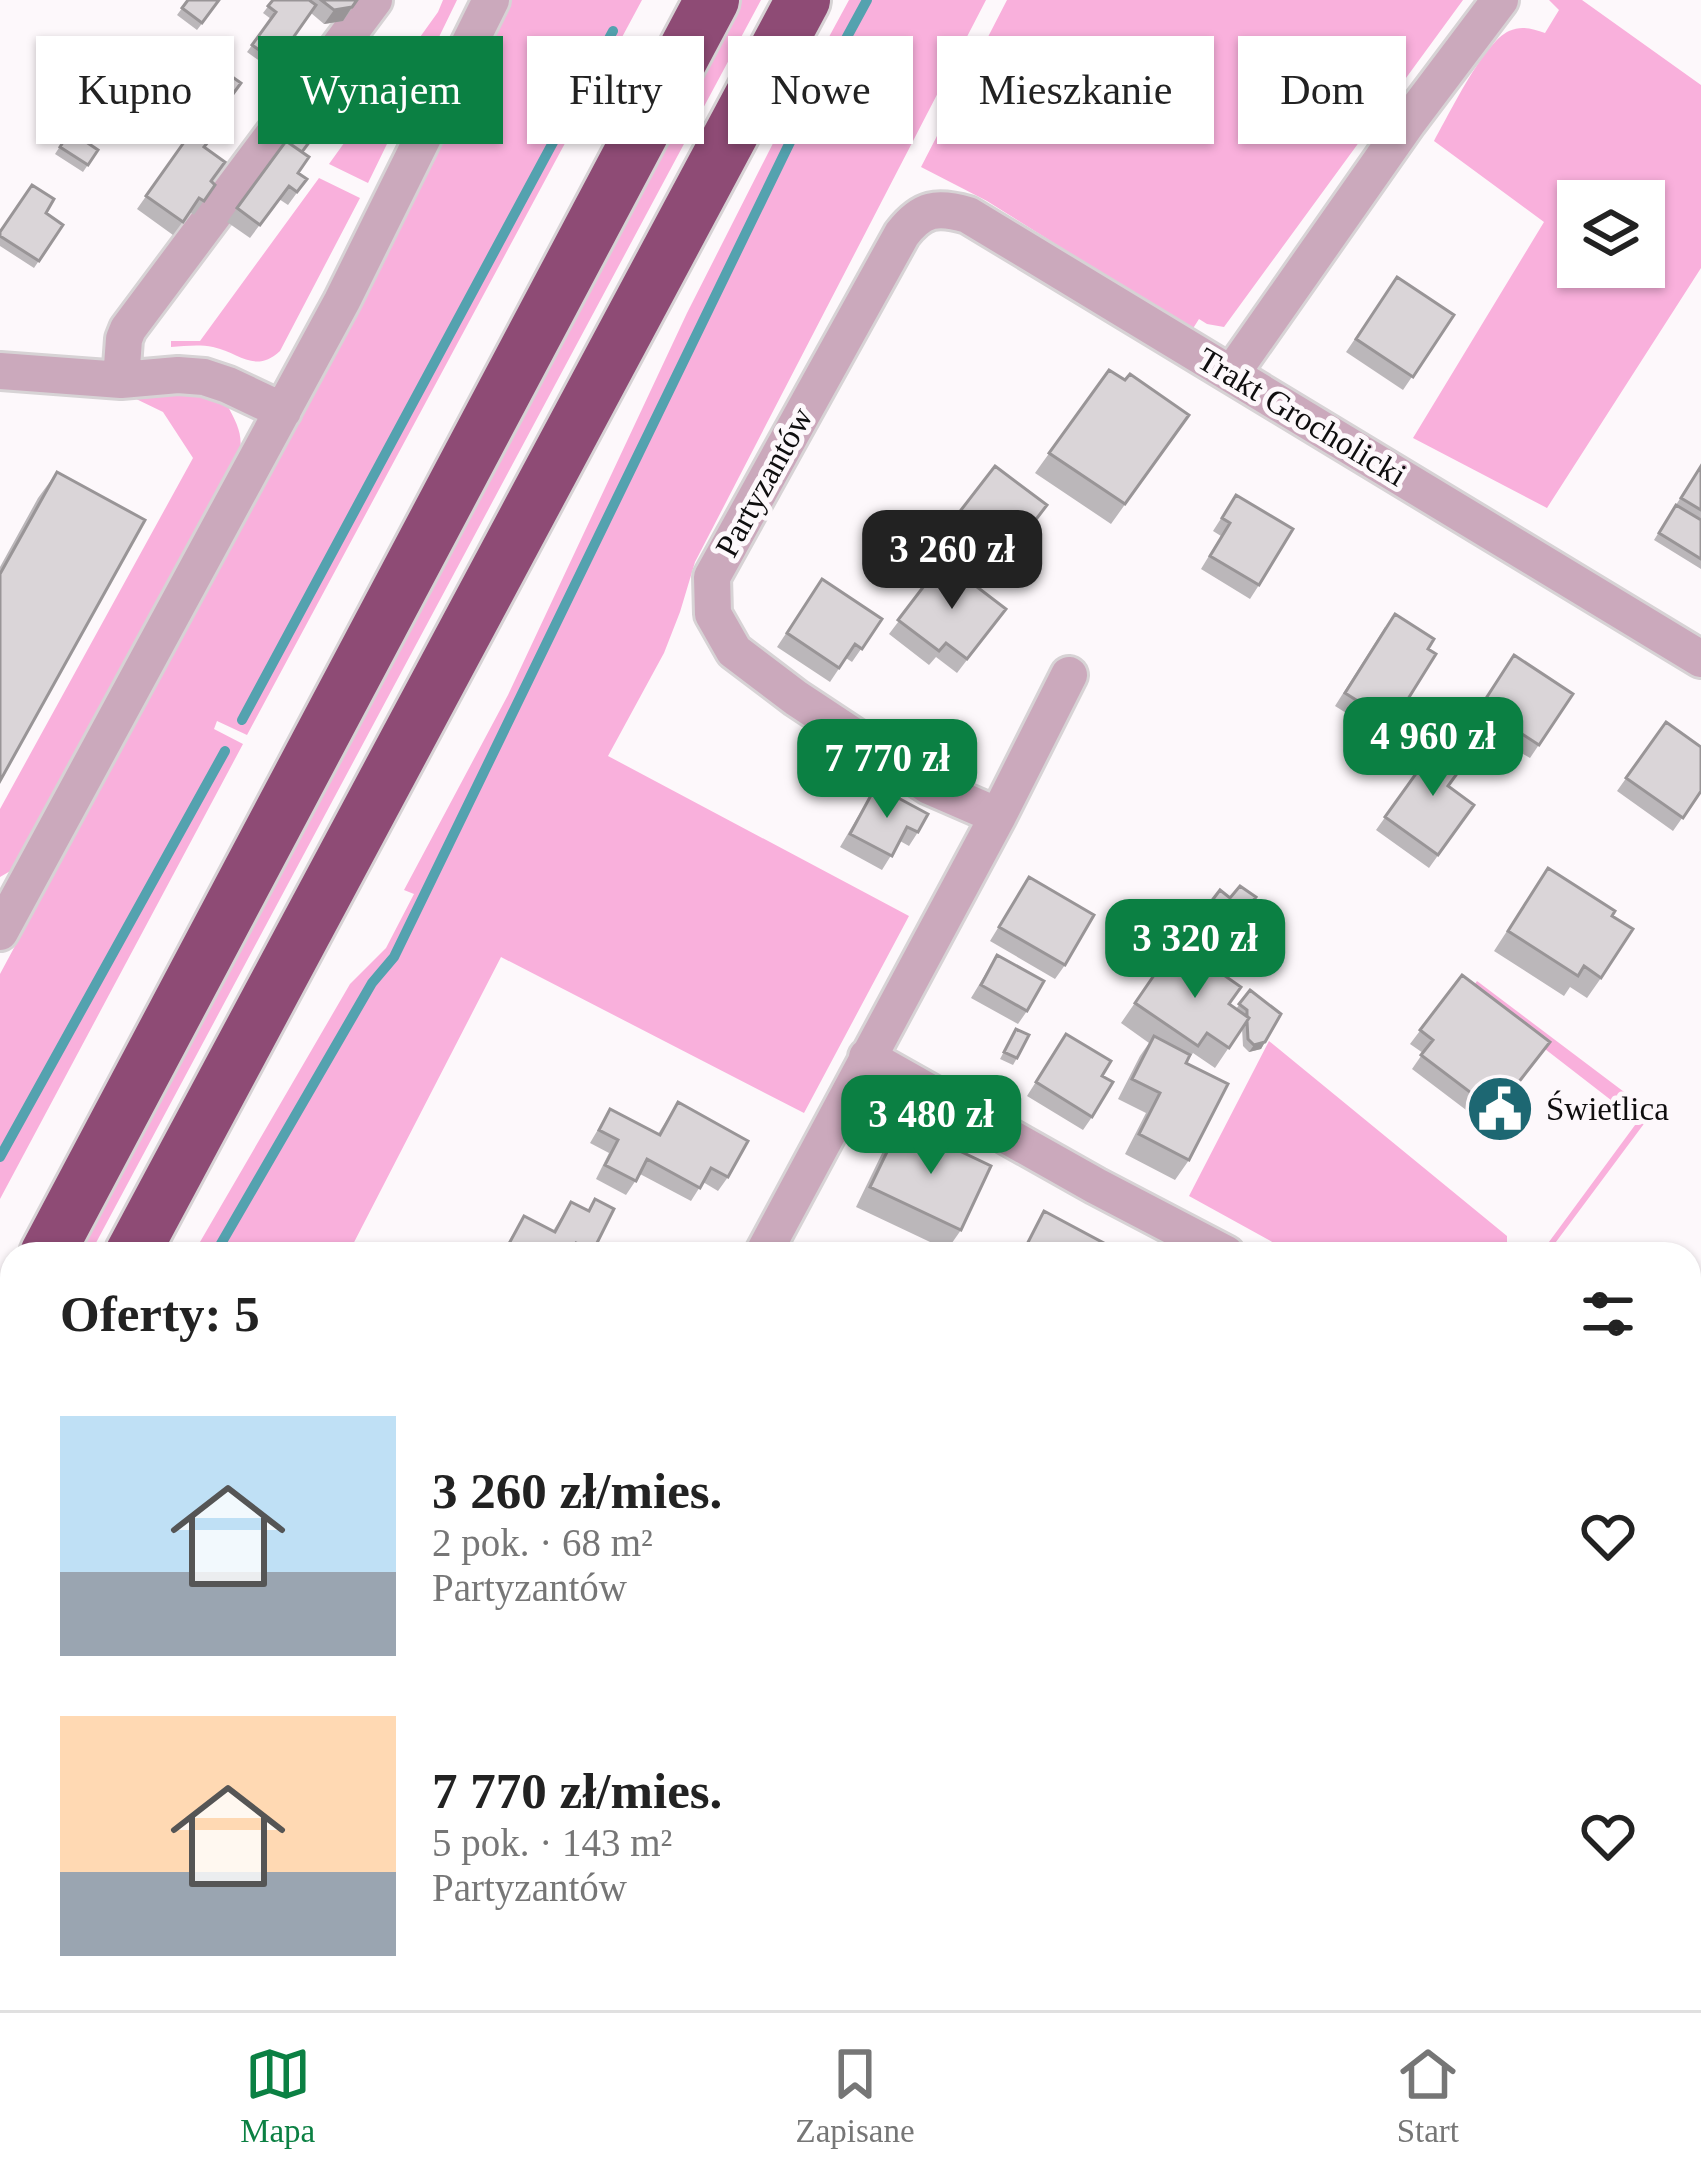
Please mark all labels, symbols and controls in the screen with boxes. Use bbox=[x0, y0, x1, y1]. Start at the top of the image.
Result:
chip: Kupno bbox=[36, 36, 234, 144]
chip: Wynajem bbox=[258, 36, 503, 144]
chip: Filtry bbox=[527, 36, 704, 144]
chip: Nowe bbox=[728, 36, 913, 144]
chip: Mieszkanie bbox=[937, 36, 1214, 144]
chip: Dom bbox=[1238, 36, 1406, 144]
map controls bbox=[1557, 180, 1665, 288]
button: layers bbox=[1557, 180, 1665, 288]
street label: Trakt Grocholicki bbox=[1192, 341, 1412, 493]
street label: Partyzantów bbox=[708, 401, 820, 563]
pin: 3 260 zł bbox=[828, 510, 1076, 612]
text: 3 260 zł bbox=[889, 527, 1015, 570]
pin: 4 960 zł bbox=[1309, 697, 1557, 799]
text: 4 960 zł bbox=[1370, 714, 1496, 757]
pin: 7 770 zł bbox=[763, 719, 1011, 821]
text: 7 770 zł bbox=[824, 736, 950, 779]
pin: 3 320 zł bbox=[1071, 899, 1319, 1001]
text: 3 320 zł bbox=[1132, 916, 1258, 959]
public building icon: Świetlica bbox=[1465, 1074, 1535, 1144]
pin: 3 480 zł bbox=[807, 1075, 1055, 1177]
place label: Świetlica bbox=[1546, 1090, 1669, 1127]
text: 3 480 zł bbox=[868, 1092, 994, 1135]
icon: filters bbox=[1575, 1281, 1641, 1347]
text: Oferty: 5 bbox=[60, 1286, 260, 1342]
text: 3 260 zł/mies. bbox=[432, 1463, 722, 1519]
icon: home bbox=[156, 1464, 300, 1608]
icon: heart bbox=[1575, 1503, 1641, 1569]
text: 2 pok. · 68 m² bbox=[432, 1521, 653, 1564]
text: Partyzantów bbox=[432, 1566, 627, 1609]
text: 7 770 zł/mies. bbox=[432, 1763, 722, 1819]
icon: home bbox=[156, 1764, 300, 1908]
icon: heart bbox=[1575, 1803, 1641, 1869]
text: 5 pok. · 143 m² bbox=[432, 1821, 672, 1864]
text: Partyzantów bbox=[432, 1866, 627, 1909]
tab: Mapa bbox=[240, 2041, 315, 2150]
tab: Zapisane bbox=[796, 2041, 915, 2150]
tab: Start bbox=[1395, 2041, 1461, 2150]

